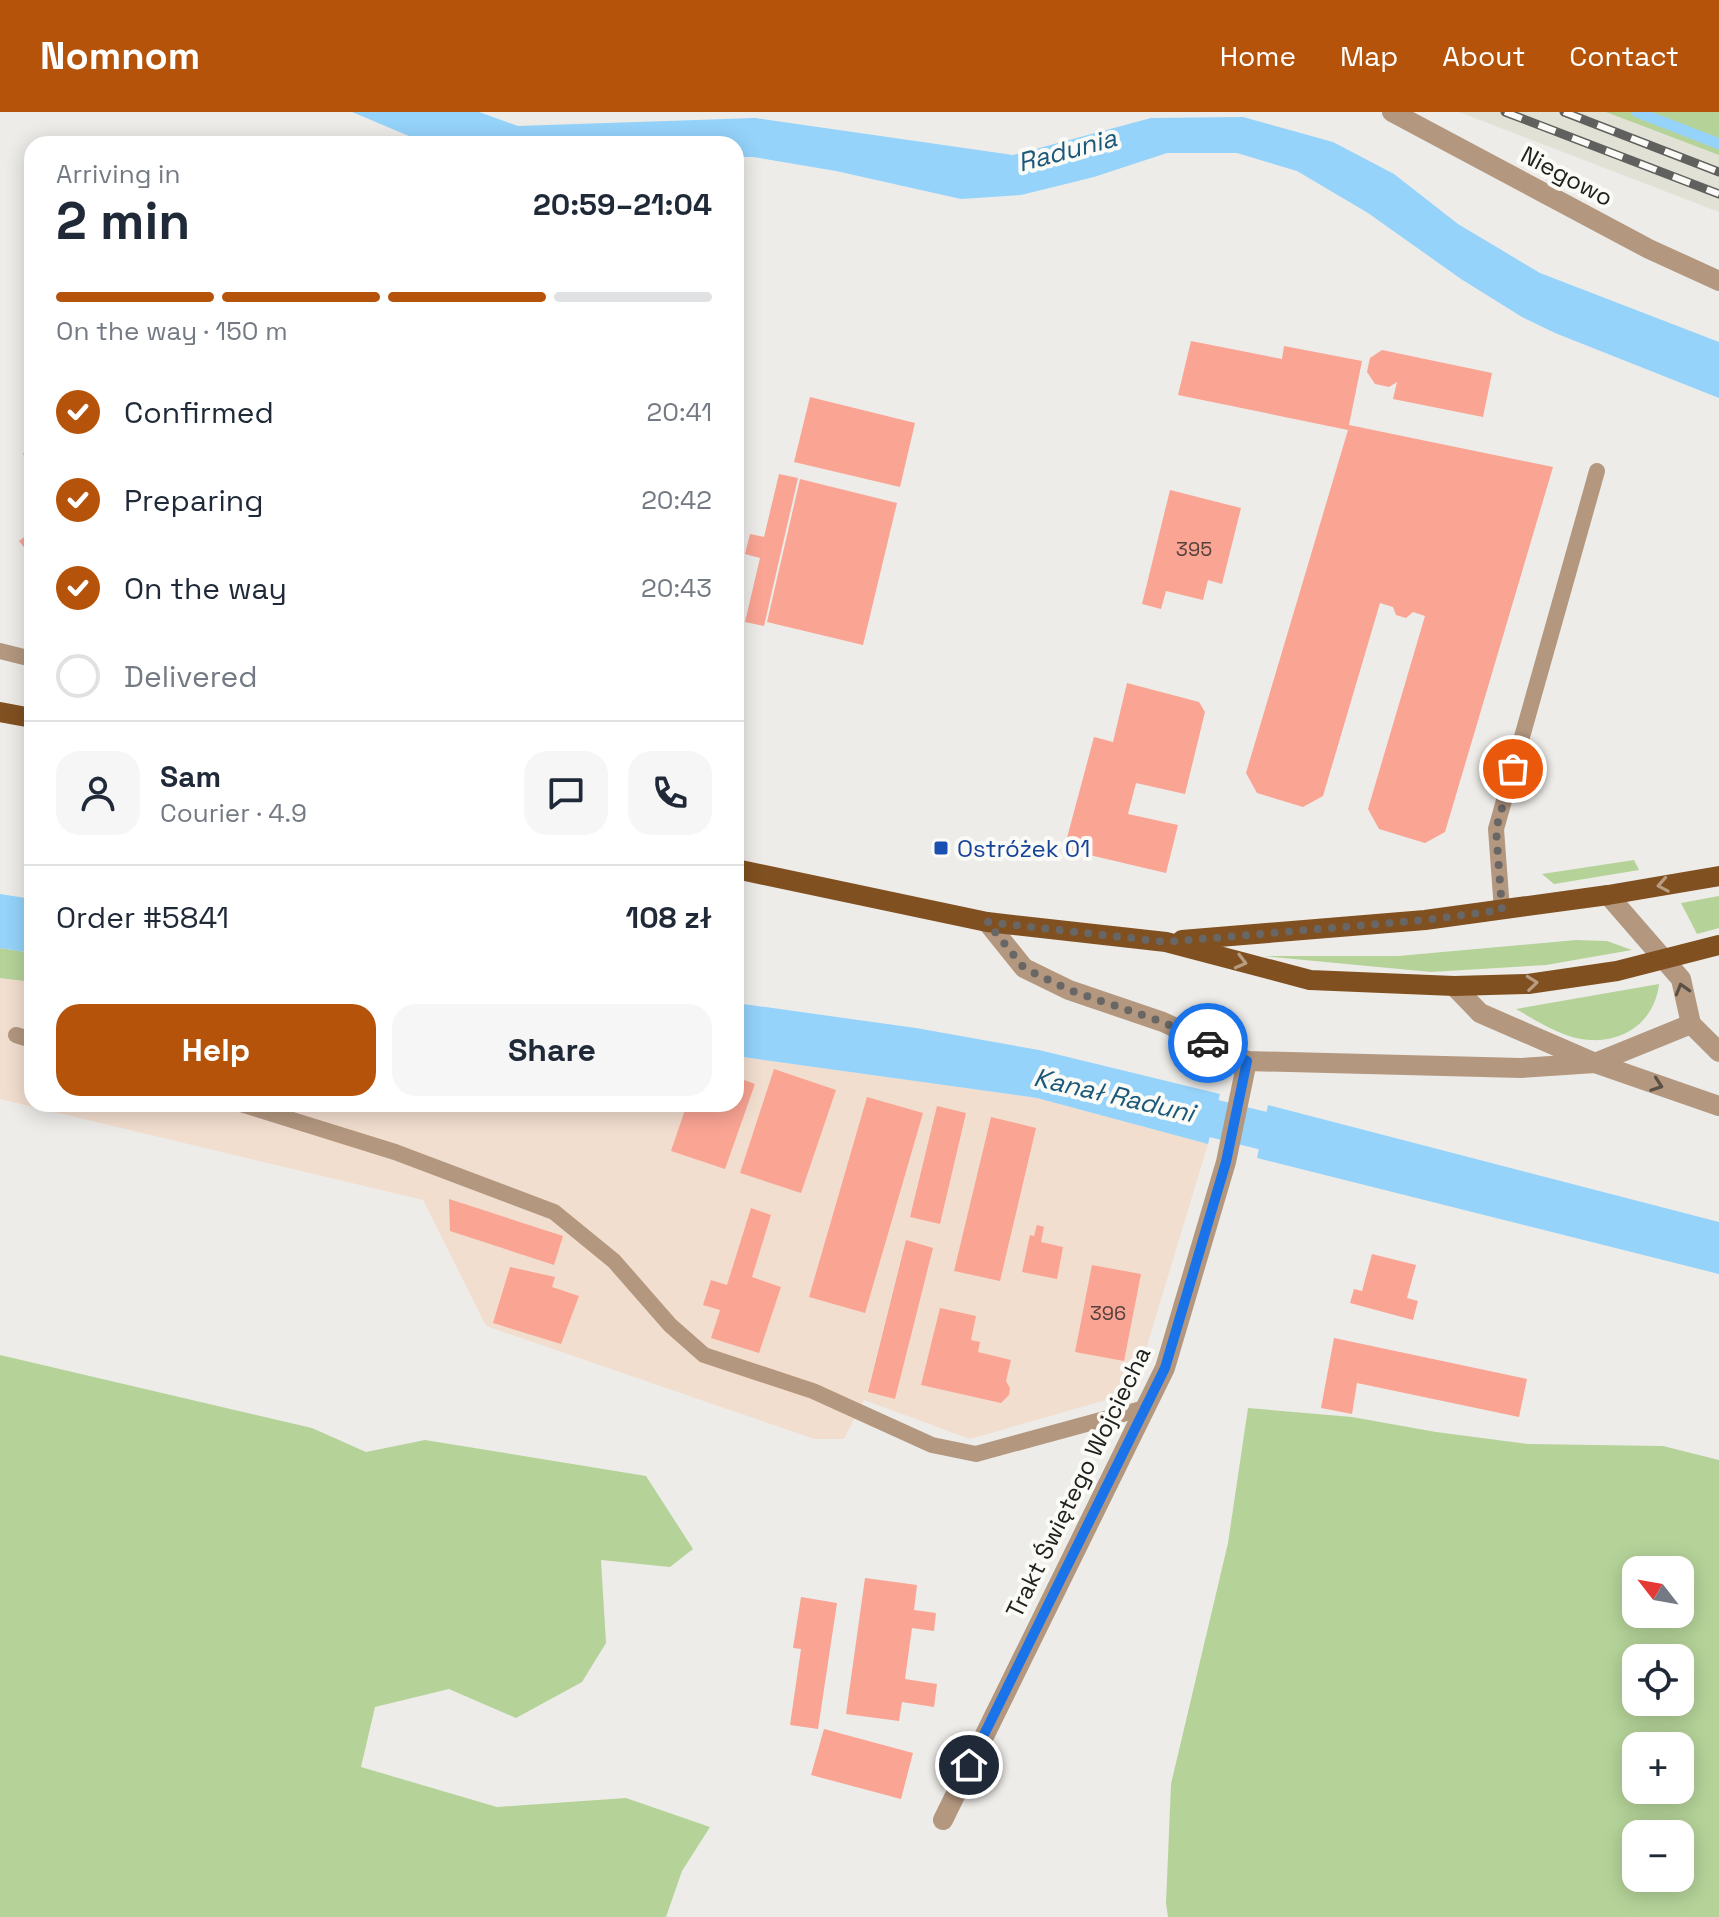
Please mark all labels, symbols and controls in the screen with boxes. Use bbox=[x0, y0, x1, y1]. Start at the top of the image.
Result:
text: Nomnom bbox=[40, 32, 200, 80]
text: Home bbox=[1220, 38, 1296, 74]
text: Map bbox=[1340, 38, 1398, 74]
text: About bbox=[1442, 38, 1525, 74]
text: Contact bbox=[1569, 38, 1679, 74]
water label: Radunia bbox=[1014, 120, 1121, 179]
street label: Niegowo bbox=[1516, 139, 1618, 213]
text: Arriving in bbox=[56, 157, 180, 191]
text: 20:59–21:04 bbox=[533, 185, 712, 224]
text: 2 min bbox=[56, 188, 190, 254]
text: On the way · 150 m bbox=[56, 314, 288, 348]
icon: check bbox=[56, 390, 100, 434]
text: Confirmed bbox=[124, 393, 274, 432]
text: 20:41 bbox=[647, 395, 712, 429]
icon: check bbox=[56, 478, 100, 522]
text: Preparing bbox=[124, 481, 263, 520]
text: 20:42 bbox=[641, 483, 712, 517]
house number: 395 bbox=[1176, 536, 1212, 562]
icon: check bbox=[56, 566, 100, 610]
text: On the way bbox=[124, 569, 287, 608]
text: 20:43 bbox=[641, 571, 712, 605]
text: Delivered bbox=[124, 657, 258, 696]
pin bbox=[1479, 735, 1547, 803]
icon: bag bbox=[1491, 747, 1535, 791]
button: person bbox=[56, 751, 140, 835]
button: chat bbox=[524, 751, 608, 835]
button: phone bbox=[628, 751, 712, 835]
text: Sam bbox=[160, 757, 221, 796]
text: Courier · 4.9 bbox=[160, 796, 307, 830]
place label: Ostróżek 01 bbox=[957, 833, 1090, 864]
marker: Ostróżek 01 bbox=[932, 839, 950, 857]
one-way arrow bbox=[1657, 876, 1670, 893]
text: Order #5841 bbox=[56, 898, 229, 937]
text: 108 zł bbox=[626, 898, 712, 937]
one-way arrow bbox=[1234, 952, 1248, 969]
one-way arrow bbox=[1526, 975, 1539, 992]
one-way arrow bbox=[1675, 983, 1691, 997]
courier bbox=[1168, 1003, 1248, 1083]
button: Help bbox=[56, 1004, 376, 1096]
button: Share bbox=[392, 1004, 712, 1096]
icon: car bbox=[1186, 1021, 1230, 1065]
water label: Kanał Raduni bbox=[1030, 1060, 1200, 1131]
one-way arrow bbox=[1649, 1075, 1663, 1091]
house number: 396 bbox=[1090, 1300, 1126, 1326]
street label: Trakt Świętego Wojciecha bbox=[999, 1341, 1157, 1623]
north arrow bbox=[1622, 1556, 1694, 1628]
map controls bbox=[1622, 1556, 1694, 1892]
button: locate bbox=[1622, 1644, 1694, 1716]
pin bbox=[935, 1731, 1003, 1799]
button: + bbox=[1622, 1732, 1694, 1804]
icon: home bbox=[947, 1743, 991, 1787]
button: − bbox=[1622, 1820, 1694, 1892]

